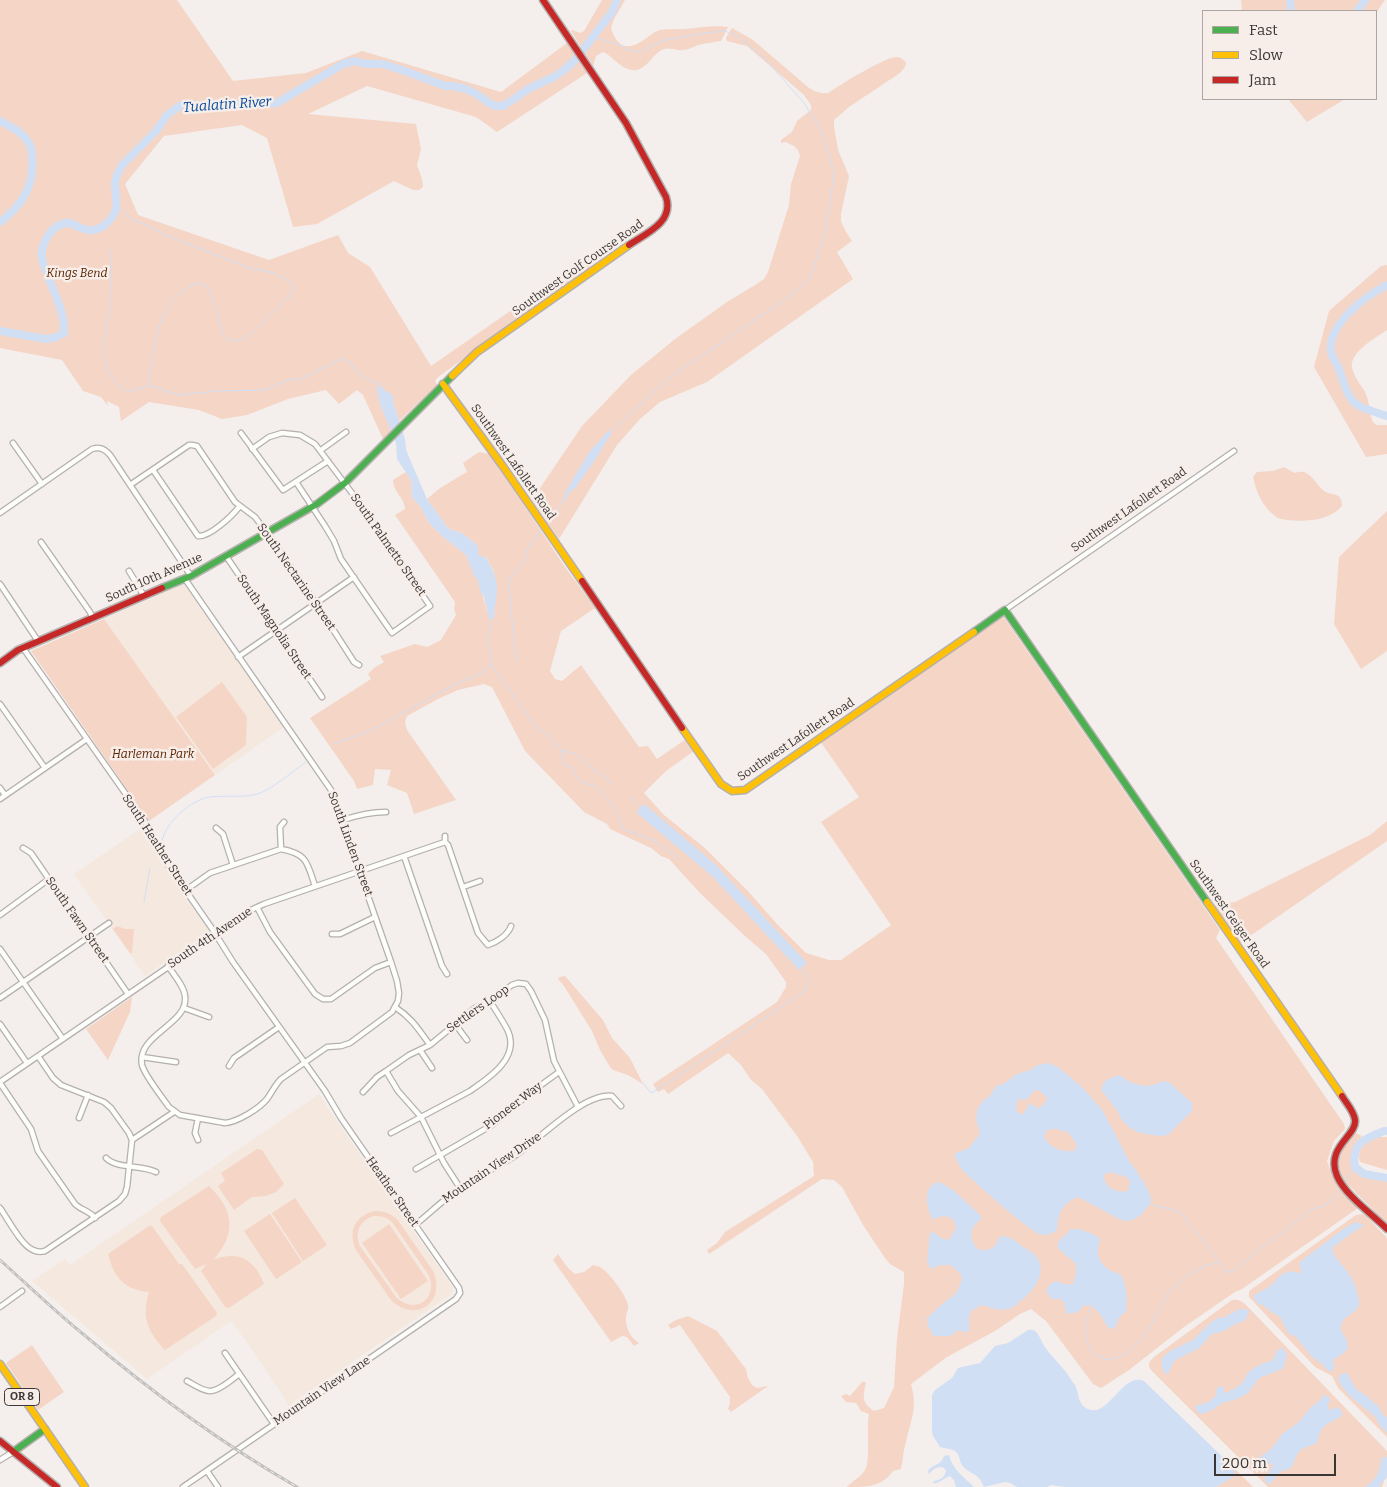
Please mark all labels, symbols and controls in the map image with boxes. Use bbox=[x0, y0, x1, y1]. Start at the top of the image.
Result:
legend bbox=[1202, 10, 1377, 100]
text: Fast bbox=[1249, 21, 1278, 39]
text: Slow bbox=[1249, 46, 1283, 64]
text: Jam bbox=[1249, 71, 1276, 89]
water label: Tualatin River bbox=[182, 94, 272, 116]
street label: Southwest Golf Course Road bbox=[510, 217, 646, 319]
park label: Kings Bend bbox=[46, 267, 108, 281]
street label: Southwest Lafollett Road bbox=[468, 401, 558, 523]
street label: Southwest Lafollett Road bbox=[1068, 465, 1190, 555]
street label: South Palmetto Street bbox=[347, 491, 429, 599]
street label: South Nectarine Street bbox=[254, 521, 338, 633]
street label: South 10th Avenue bbox=[103, 550, 205, 606]
street label: South Magnolia Street bbox=[234, 572, 314, 682]
street label: Southwest Lafollett Road bbox=[735, 695, 857, 785]
park label: Harleman Park bbox=[112, 748, 194, 762]
street label: South Linden Street bbox=[324, 790, 376, 898]
street label: South Heather Street bbox=[119, 792, 195, 898]
street label: Southwest Geiger Road bbox=[1186, 857, 1272, 971]
street label: South Fawn Street bbox=[42, 874, 112, 966]
street label: South 4th Avenue bbox=[165, 904, 255, 972]
street label: Settlers Loop bbox=[444, 982, 512, 1036]
street label: Pioneer Way bbox=[481, 1079, 545, 1133]
street label: Mountain View Drive bbox=[440, 1130, 544, 1206]
street label: Heather Street bbox=[362, 1154, 422, 1230]
street label: Mountain View Lane bbox=[271, 1353, 373, 1429]
road number: OR 8 bbox=[5, 1388, 40, 1405]
scale bar bbox=[1217, 1444, 1340, 1476]
text: 200 m bbox=[1222, 1454, 1267, 1472]

